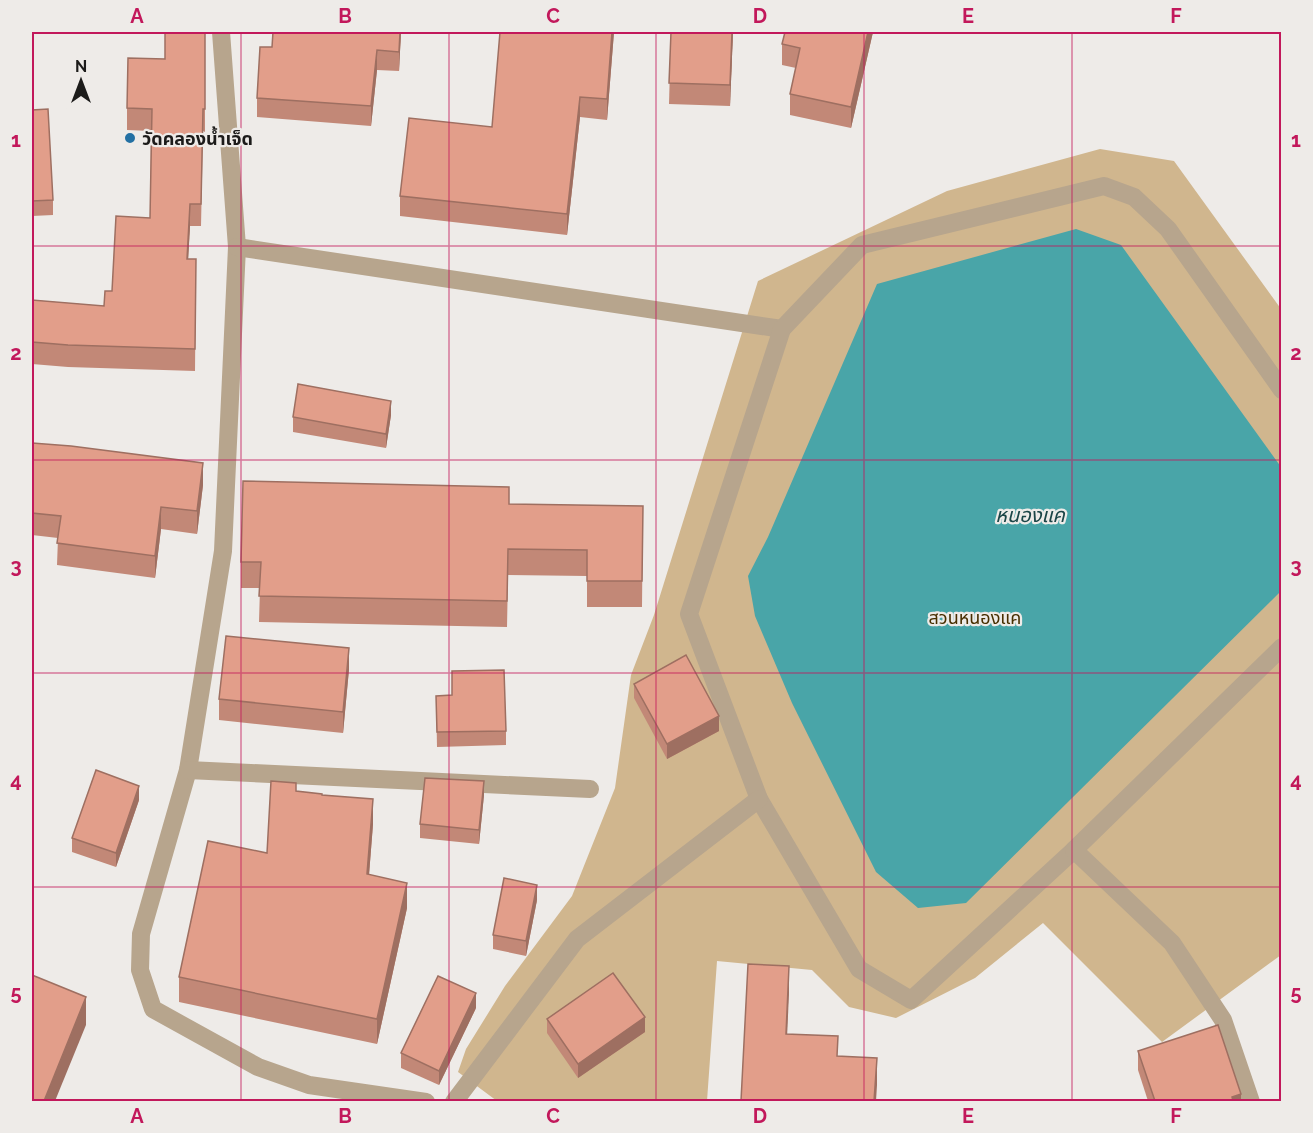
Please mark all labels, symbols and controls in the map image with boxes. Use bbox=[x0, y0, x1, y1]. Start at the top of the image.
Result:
text: A bbox=[130, 4, 144, 28]
text: B bbox=[338, 4, 352, 28]
text: C bbox=[546, 4, 560, 28]
text: D bbox=[753, 4, 767, 28]
text: E bbox=[962, 4, 974, 28]
text: F bbox=[1170, 4, 1182, 28]
north arrow bbox=[51, 51, 111, 111]
text: N bbox=[75, 57, 87, 76]
place label: วัดคลองน้ำเจ็ด bbox=[142, 126, 253, 149]
text: 1 bbox=[11, 128, 21, 152]
text: 1 bbox=[1291, 128, 1301, 152]
marker: วัดคลองน้ำเจ็ด bbox=[123, 131, 137, 145]
text: 2 bbox=[10, 341, 22, 365]
text: 2 bbox=[1290, 341, 1302, 365]
water label: หนองแค bbox=[995, 503, 1066, 527]
text: 3 bbox=[10, 554, 22, 578]
text: 3 bbox=[1290, 554, 1302, 578]
park label: สวนหนองแค bbox=[929, 607, 1021, 628]
text: 4 bbox=[10, 768, 22, 792]
text: 4 bbox=[1290, 768, 1302, 792]
text: 5 bbox=[10, 981, 22, 1005]
text: 5 bbox=[1290, 981, 1302, 1005]
text: A bbox=[130, 1104, 144, 1128]
text: B bbox=[338, 1104, 352, 1128]
text: C bbox=[546, 1104, 560, 1128]
text: D bbox=[753, 1104, 767, 1128]
text: E bbox=[962, 1104, 974, 1128]
text: F bbox=[1170, 1104, 1182, 1128]

